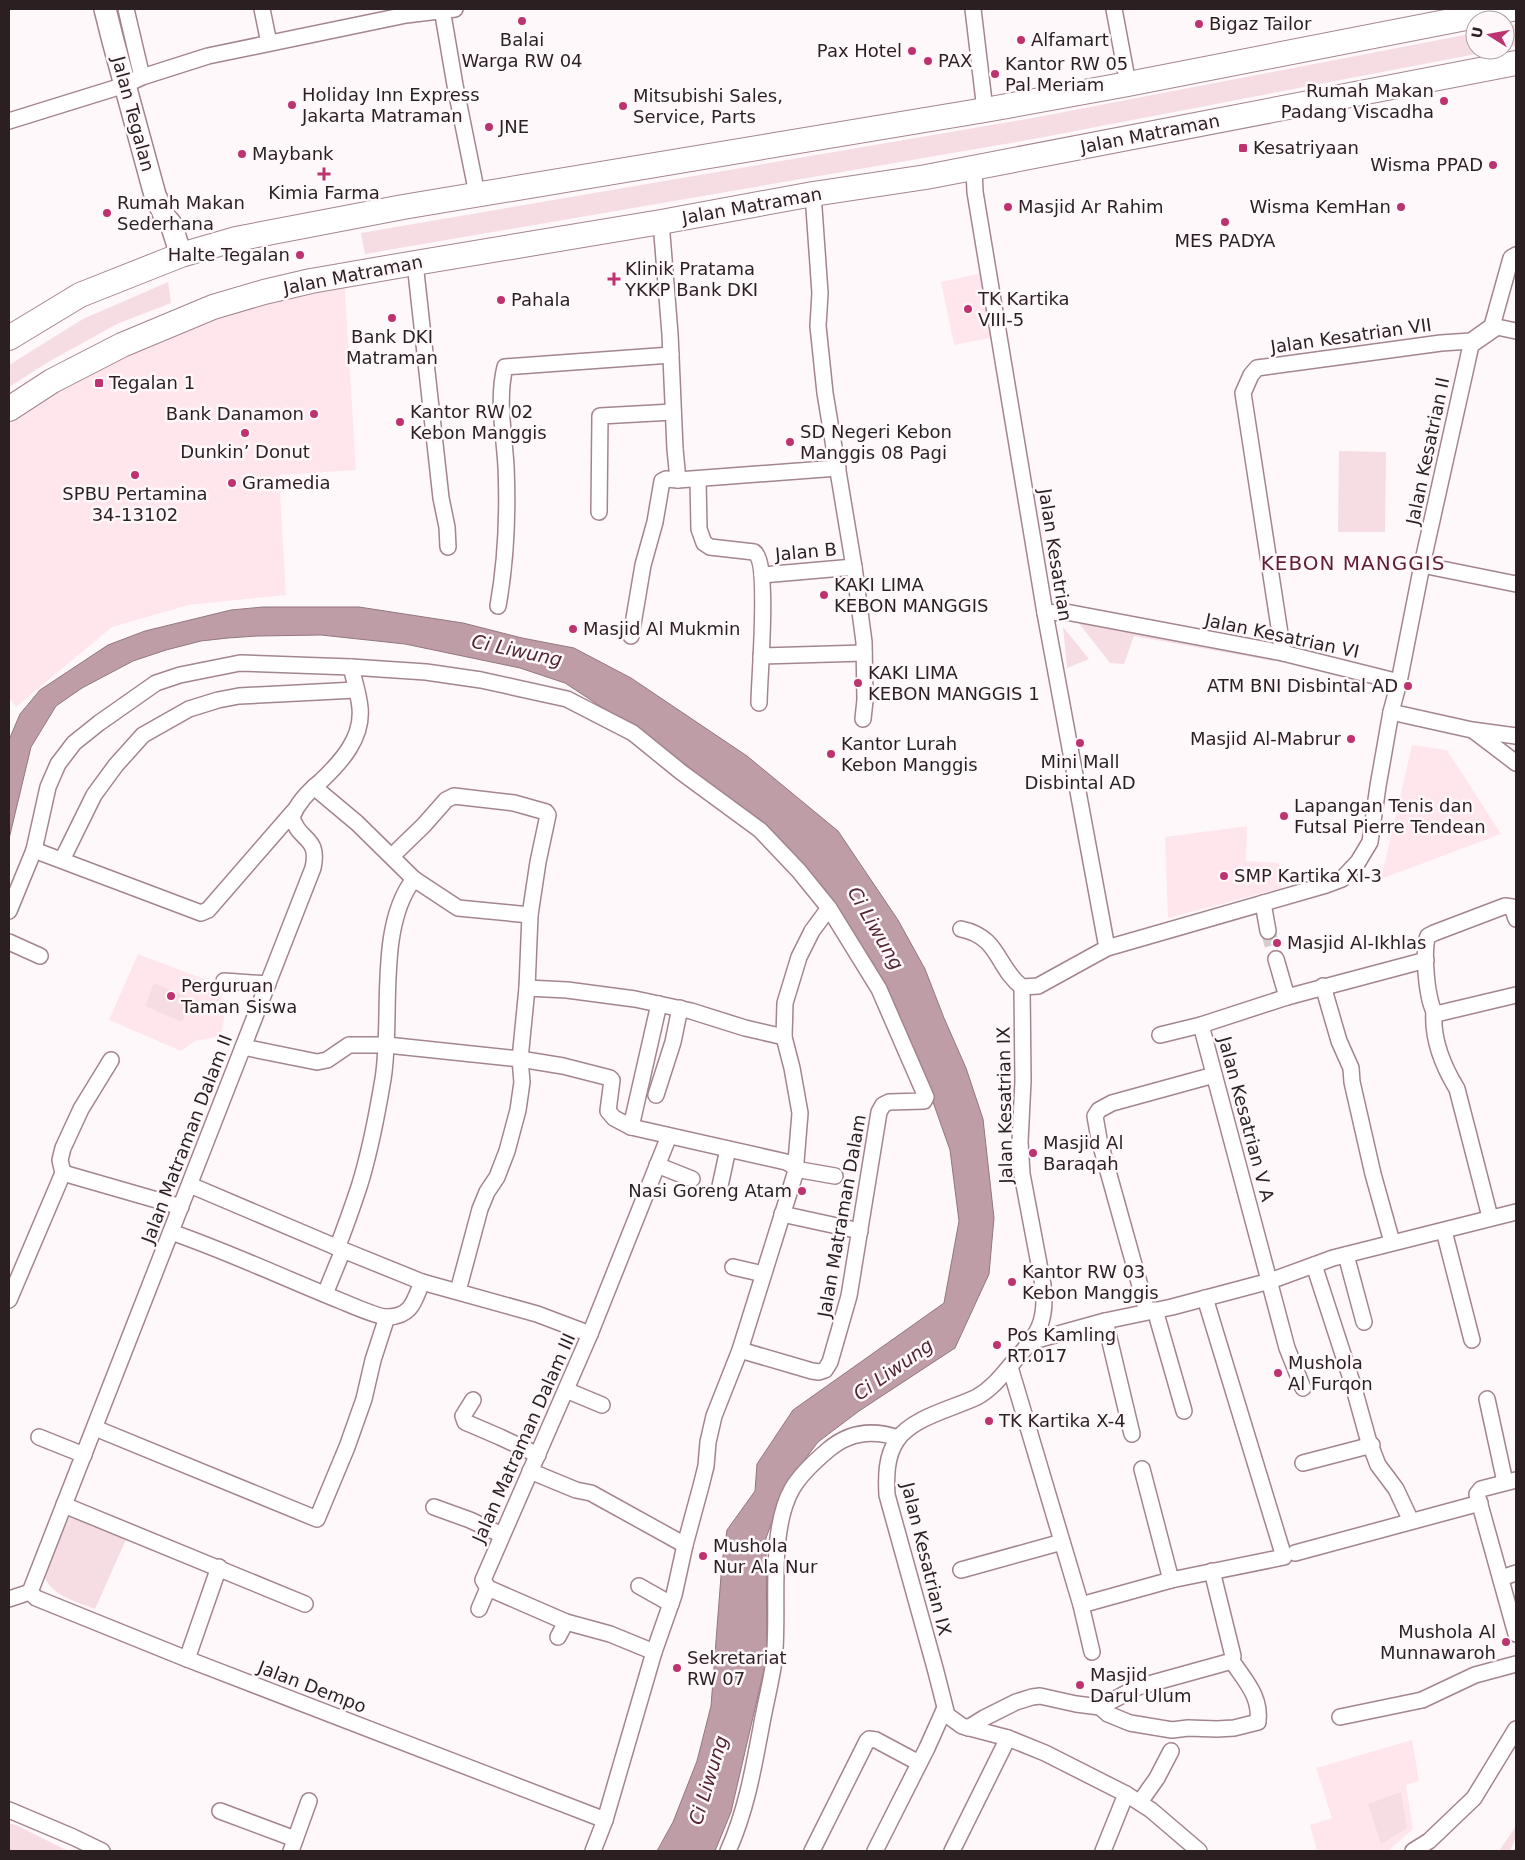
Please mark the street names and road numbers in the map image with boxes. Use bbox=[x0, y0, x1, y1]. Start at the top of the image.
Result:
street label: Jalan Tegalan bbox=[108, 53, 159, 174]
street label: Jalan Matraman bbox=[1077, 110, 1221, 158]
street label: Jalan Matraman bbox=[679, 183, 823, 228]
street label: Jalan Matraman bbox=[280, 251, 424, 299]
street label: Jalan Kesatrian VII bbox=[1268, 314, 1433, 357]
street label: Jalan Kesatrian II bbox=[1401, 375, 1453, 527]
street label: Jalan Kesatrian bbox=[1035, 486, 1076, 623]
street label: Jalan B bbox=[773, 538, 838, 565]
street label: Jalan Kesatrian VI bbox=[1202, 609, 1361, 662]
street label: Jalan Kesatrian IX bbox=[993, 1026, 1016, 1185]
street label: Jalan Matraman Dalam II bbox=[137, 1031, 236, 1247]
street label: Jalan Kesatrian V A bbox=[1214, 1033, 1279, 1204]
street label: Jalan Matraman Dalam bbox=[813, 1113, 870, 1320]
street label: Jalan Matraman Dalam III bbox=[467, 1330, 579, 1547]
street label: Jalan Kesatrian IX bbox=[897, 1479, 956, 1638]
street label: Jalan Dempo bbox=[254, 1656, 369, 1717]

